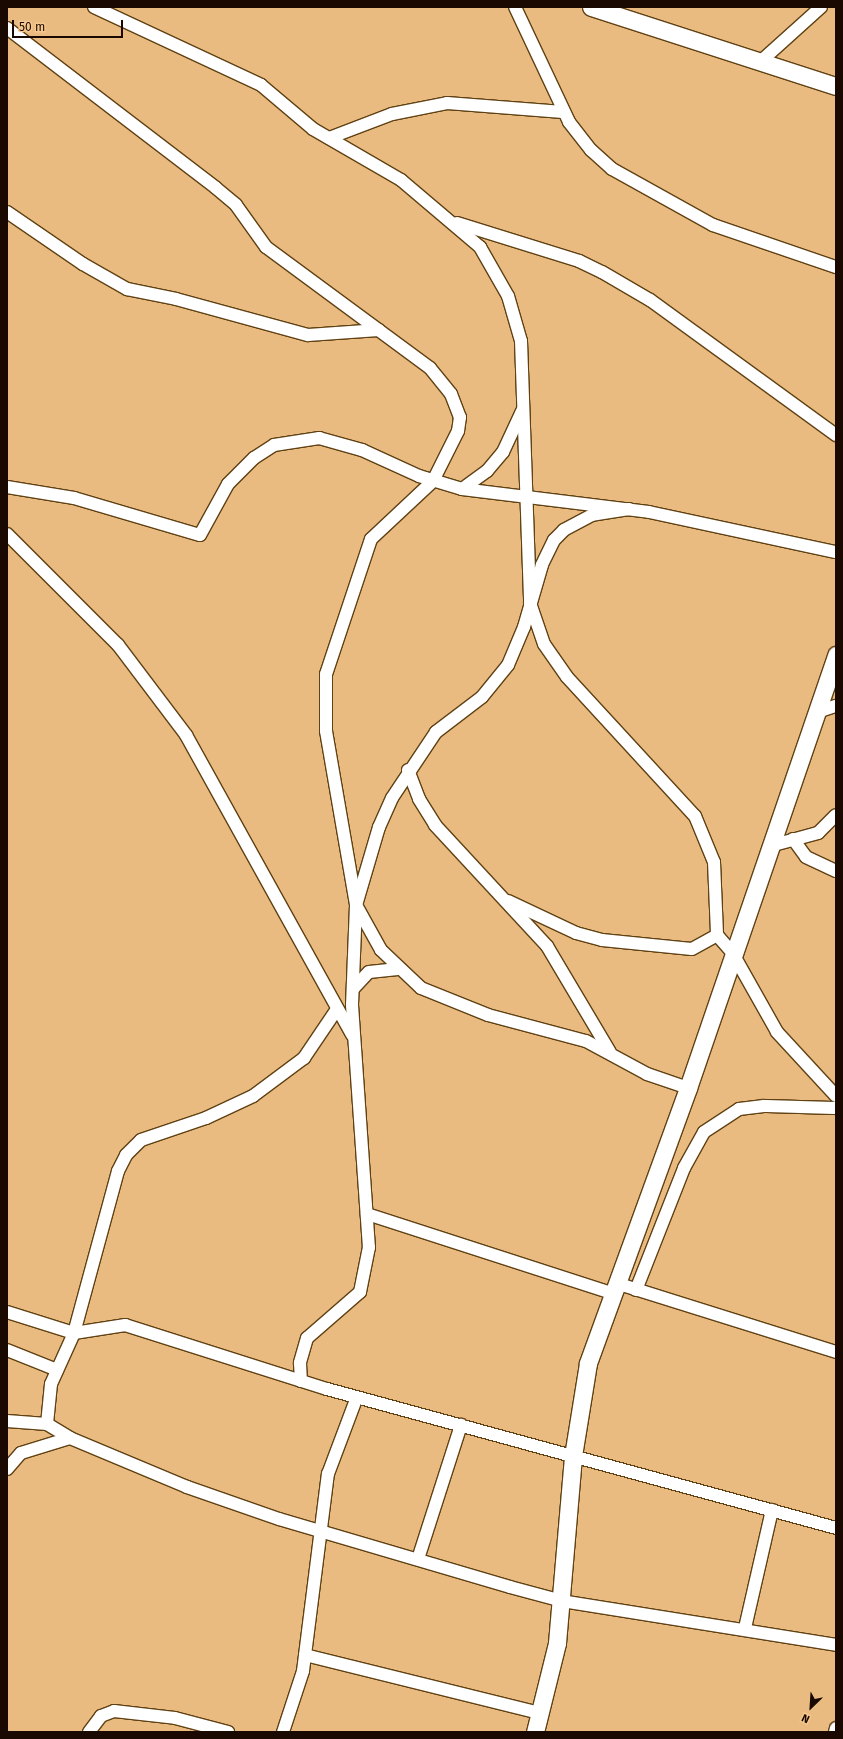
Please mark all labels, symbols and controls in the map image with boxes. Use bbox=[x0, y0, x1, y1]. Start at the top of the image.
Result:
scale bar bbox=[14, 12, 125, 38]
text: 50 m bbox=[19, 20, 45, 34]
north arrow bbox=[791, 1687, 831, 1727]
text: N bbox=[800, 1711, 812, 1726]

